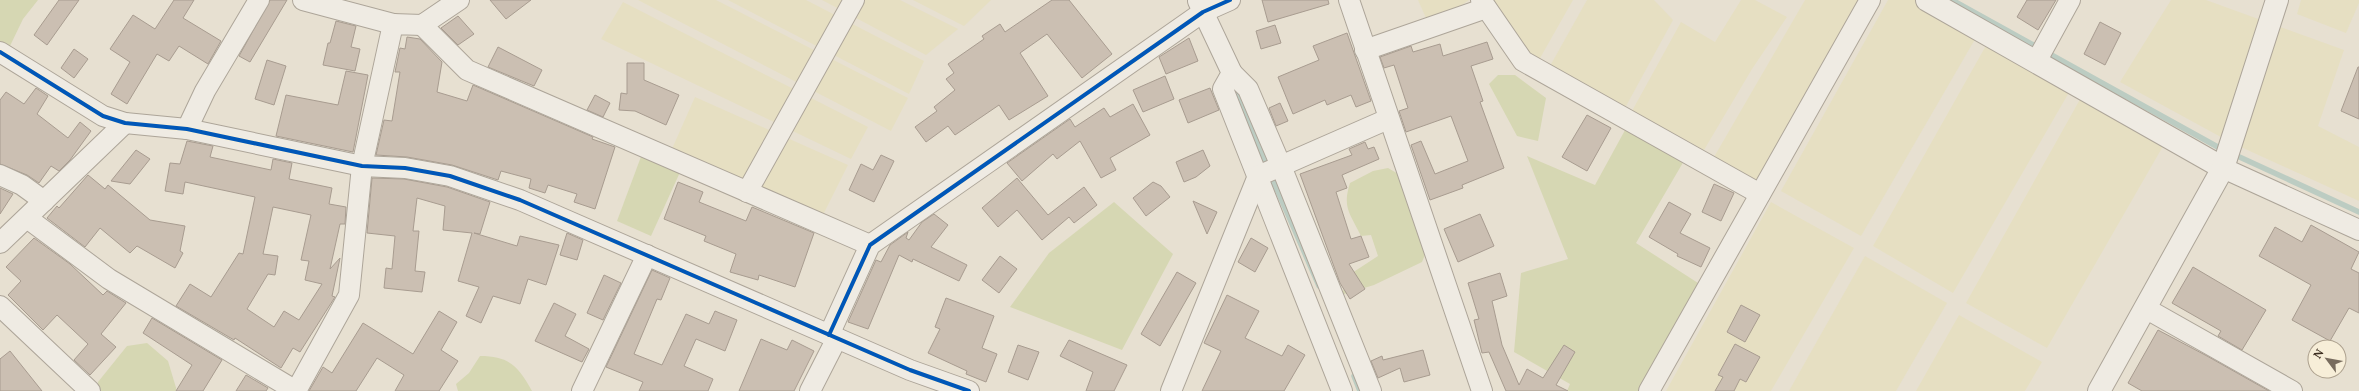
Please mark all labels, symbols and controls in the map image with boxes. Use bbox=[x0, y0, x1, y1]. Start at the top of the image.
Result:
north arrow bbox=[2307, 339, 2347, 379]
text: N bbox=[2309, 346, 2327, 361]

